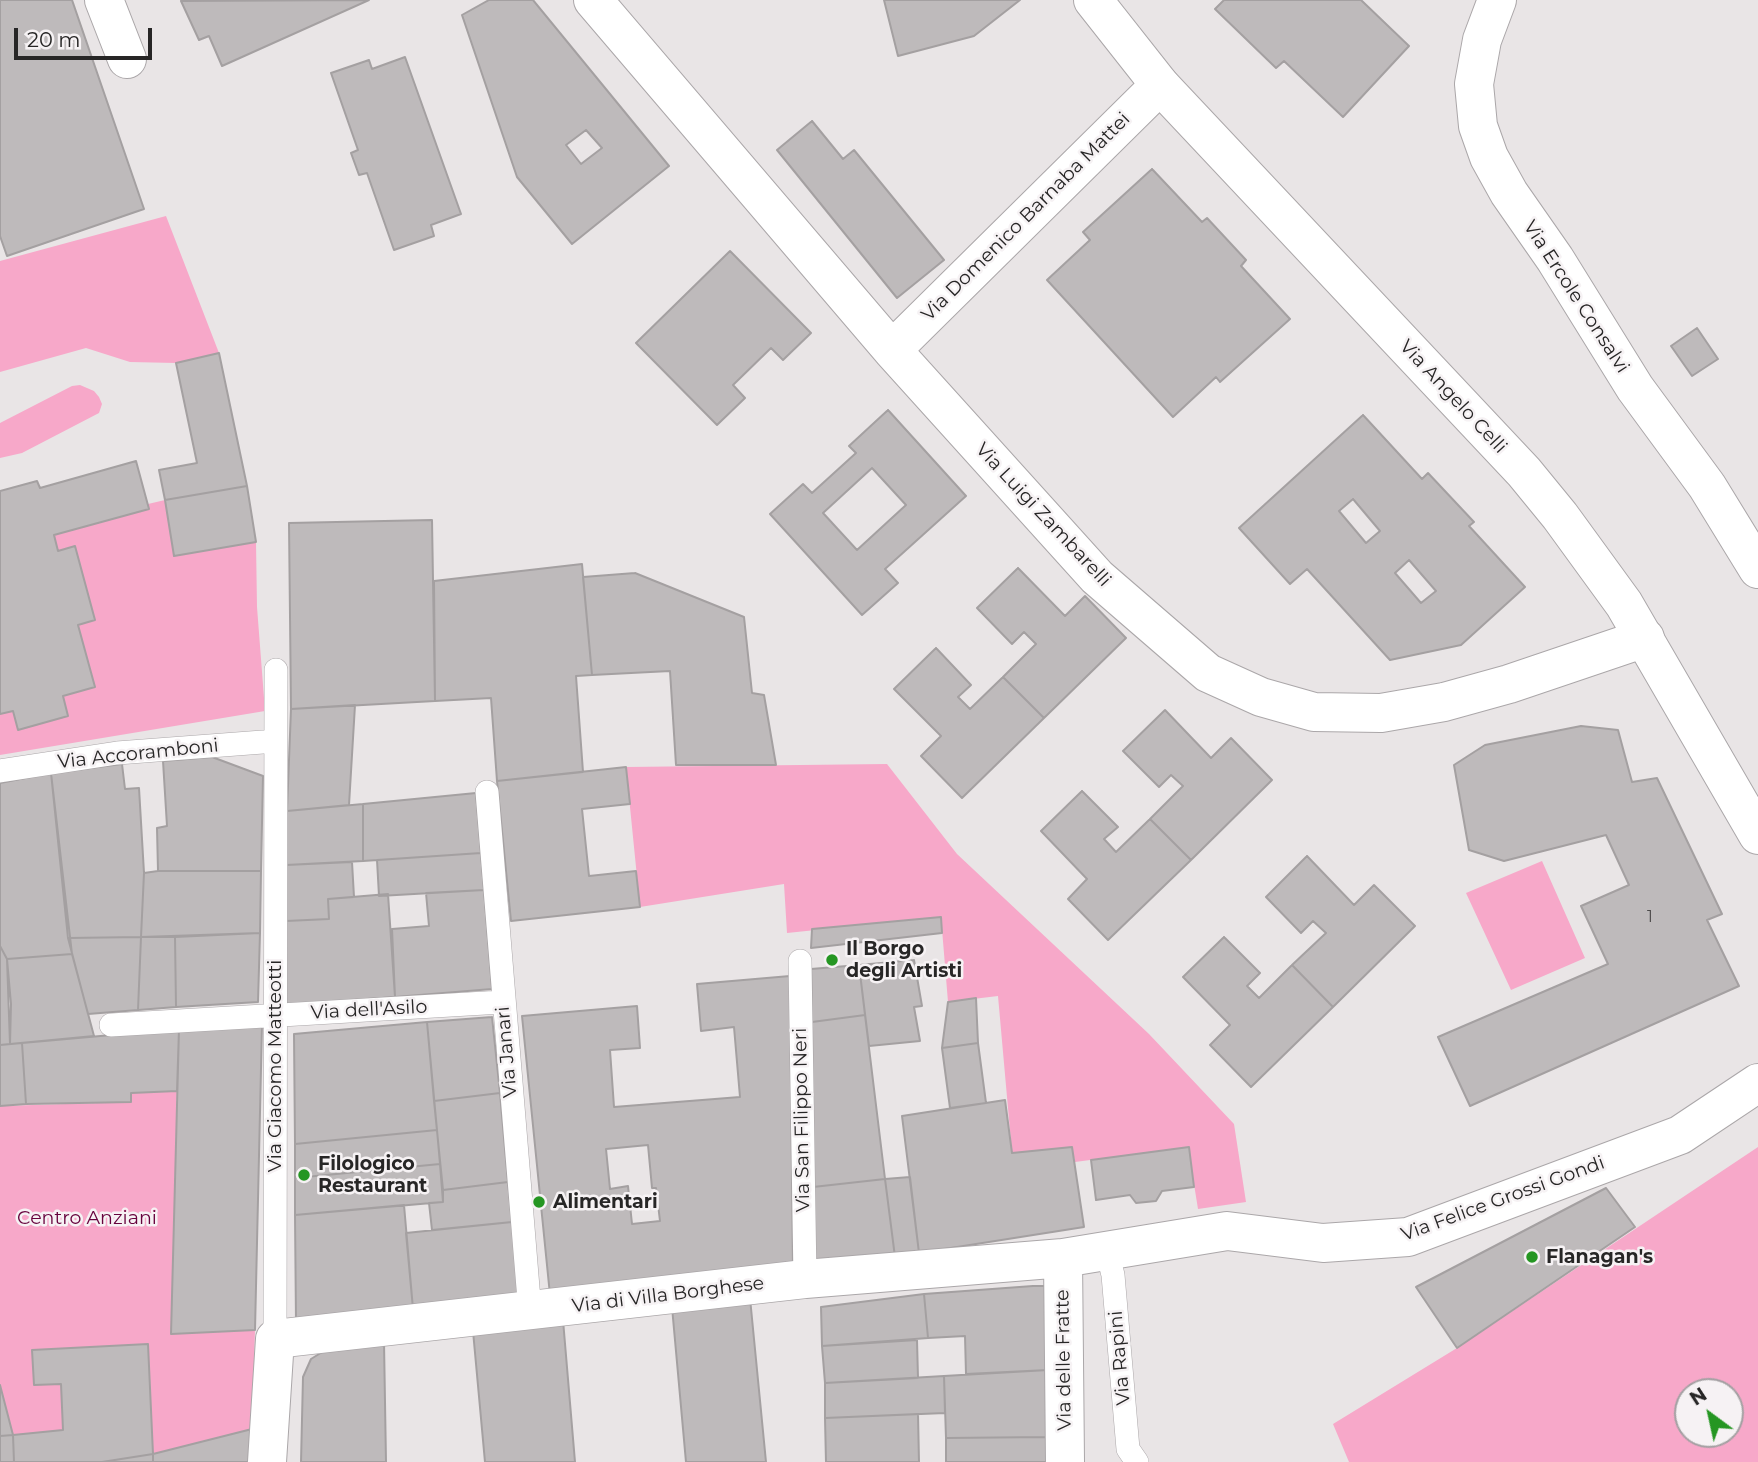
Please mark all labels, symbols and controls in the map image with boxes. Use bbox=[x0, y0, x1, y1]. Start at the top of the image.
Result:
scale bar bbox=[18, 14, 156, 58]
text: 20 m bbox=[27, 27, 81, 52]
street label: Via Domenico Barnaba Mattei bbox=[917, 108, 1135, 326]
street label: Via Ercole Consalvi bbox=[1518, 217, 1634, 377]
street label: Via Angelo Celli bbox=[1395, 335, 1511, 459]
street label: Via Luigi Zambarelli bbox=[970, 438, 1116, 592]
street label: Via Accoramboni bbox=[56, 734, 220, 774]
house number: 1 bbox=[1647, 907, 1653, 927]
place label: Il Borgo degli Artisti bbox=[846, 938, 962, 982]
marker: Il Borgo degli Artisti bbox=[824, 952, 840, 968]
street label: Via Giacomo Matteotti bbox=[264, 960, 286, 1172]
street label: Via dell'Asilo bbox=[310, 996, 428, 1024]
street label: Via Janari bbox=[492, 1005, 522, 1099]
street label: Via San Filippo Neri bbox=[789, 1028, 815, 1212]
street label: Via Felice Grossi Gondi bbox=[1398, 1152, 1608, 1246]
place label: Filologico Restaurant bbox=[318, 1153, 427, 1197]
marker: Filologico Restaurant bbox=[296, 1167, 312, 1183]
place label: Alimentari bbox=[553, 1191, 658, 1213]
marker: Alimentari bbox=[531, 1194, 547, 1210]
park label: Centro Anziani bbox=[17, 1207, 157, 1229]
place label: Flanagan's bbox=[1546, 1246, 1653, 1268]
marker: Flanagan's bbox=[1524, 1249, 1540, 1265]
street label: Via di Villa Borghese bbox=[571, 1272, 765, 1318]
street label: Via delle Fratte bbox=[1051, 1289, 1077, 1431]
street label: Via Rapini bbox=[1105, 1310, 1135, 1406]
north arrow bbox=[1674, 1378, 1744, 1448]
text: N bbox=[1686, 1383, 1711, 1410]

